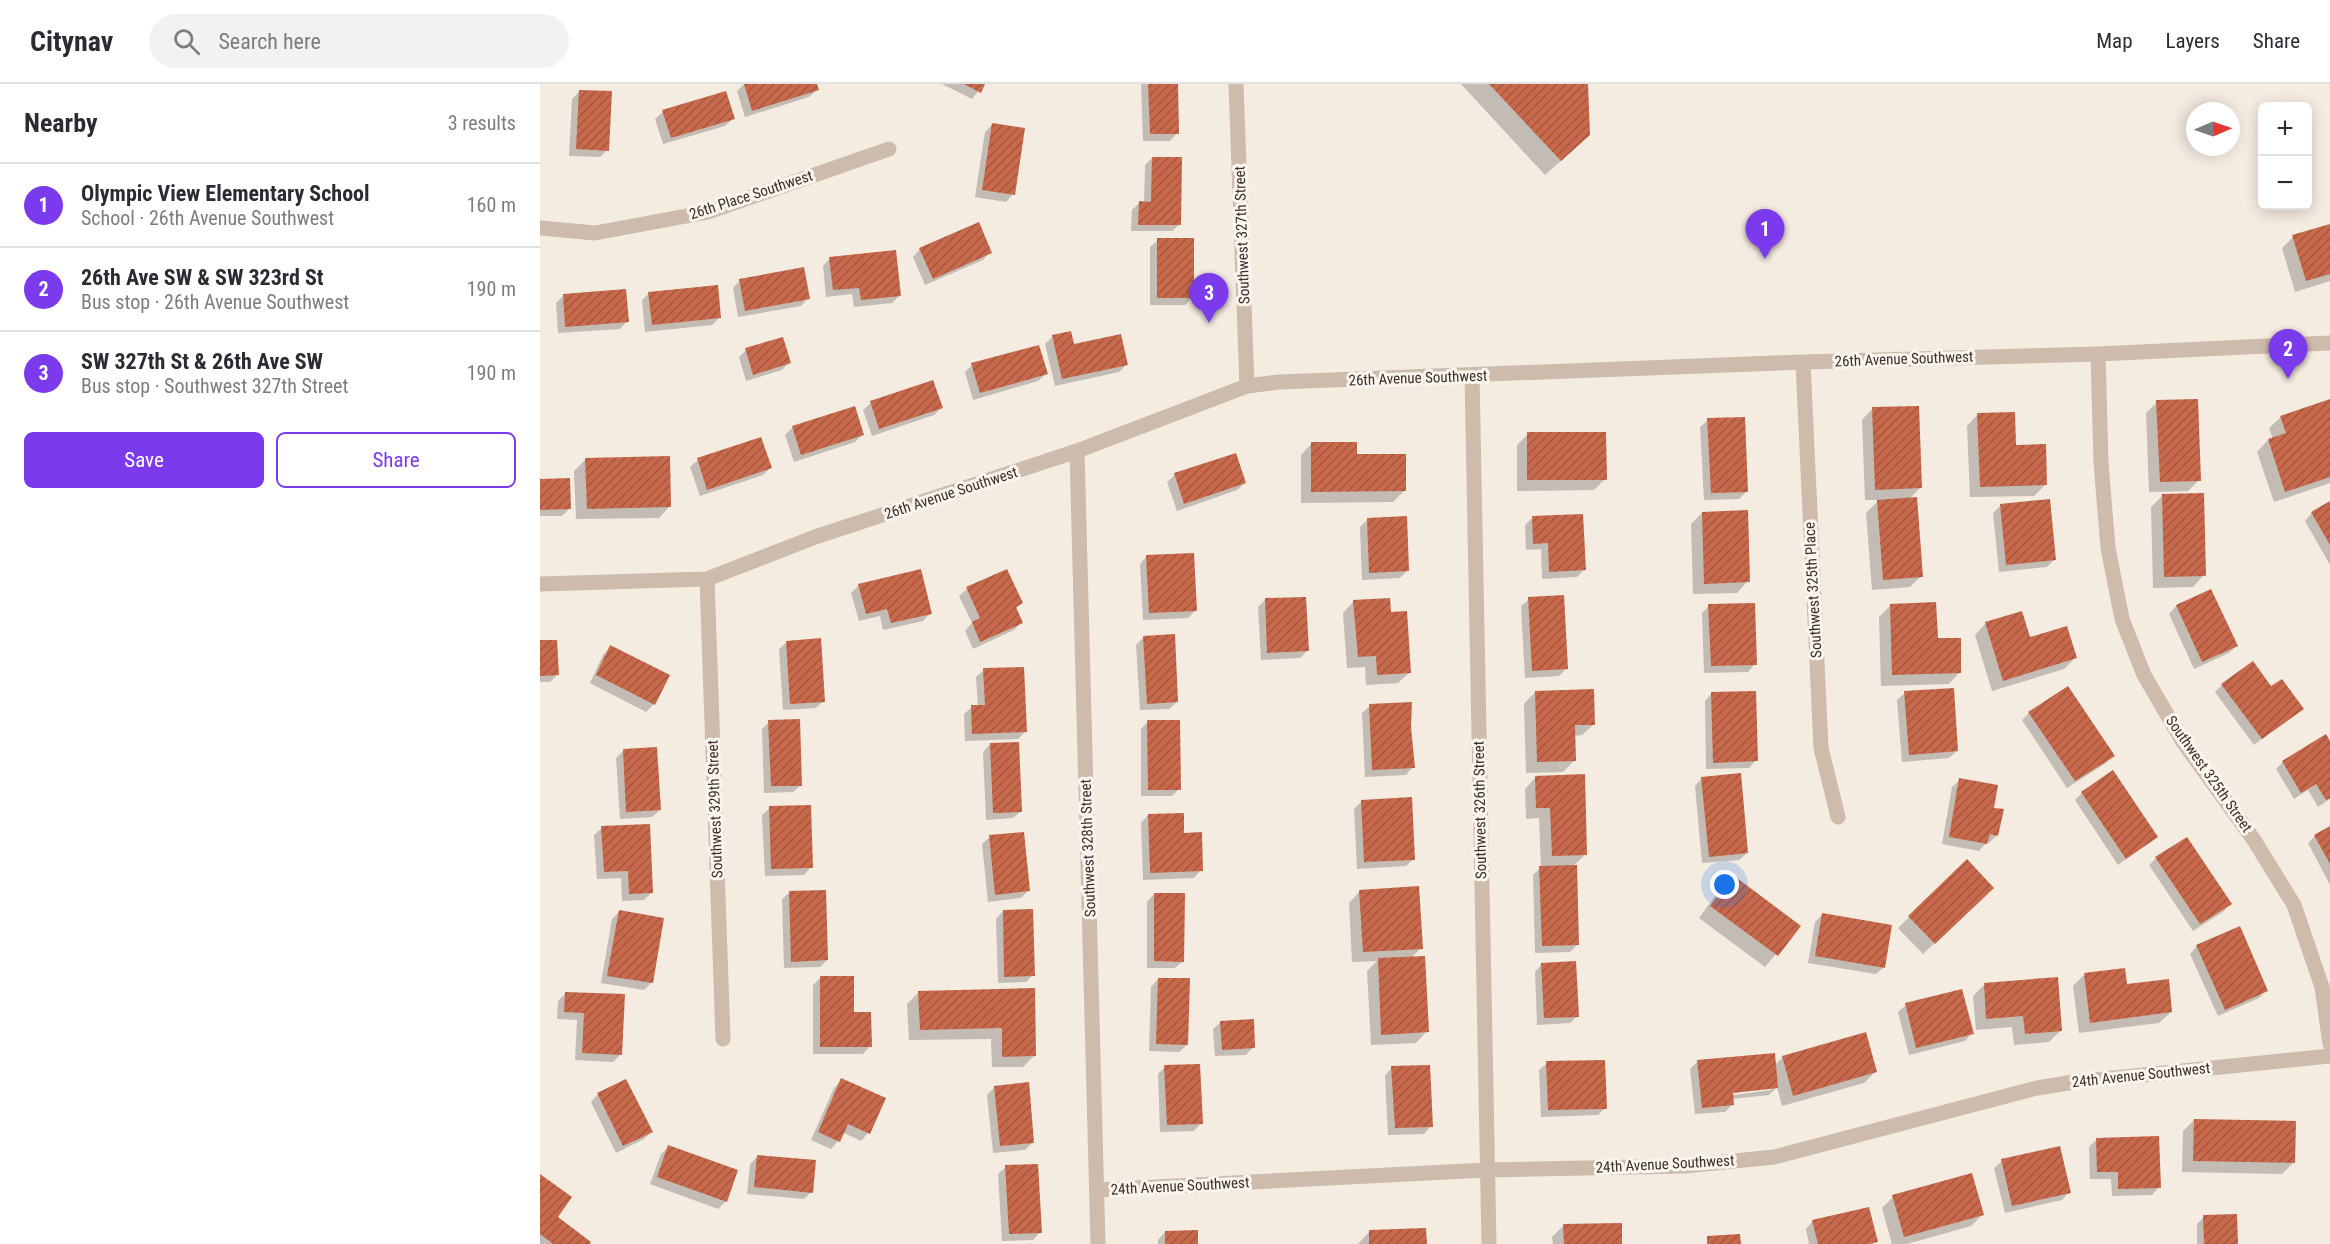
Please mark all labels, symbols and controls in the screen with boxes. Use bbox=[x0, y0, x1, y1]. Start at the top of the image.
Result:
search box bbox=[149, 14, 569, 68]
text: Citynav bbox=[30, 25, 113, 58]
icon: search bbox=[170, 25, 203, 58]
text: Search here bbox=[218, 29, 321, 54]
text: Map bbox=[2096, 29, 2133, 53]
text: Layers bbox=[2166, 29, 2220, 53]
text: Share bbox=[2253, 29, 2300, 53]
north arrow bbox=[2186, 102, 2240, 156]
map controls bbox=[2258, 102, 2312, 210]
button: + bbox=[2258, 102, 2312, 156]
text: Nearby bbox=[24, 108, 98, 138]
text: 3 results bbox=[448, 111, 516, 135]
button: − bbox=[2258, 156, 2312, 210]
street label: Southwest 327th Street bbox=[1231, 166, 1253, 304]
street label: 26th Place Southwest bbox=[687, 167, 815, 223]
text: Olympic View Elementary School bbox=[81, 181, 370, 206]
text: 1 bbox=[38, 193, 49, 217]
text: 160 m bbox=[467, 193, 516, 217]
text: School · 26th Avenue Southwest bbox=[81, 206, 334, 230]
pin: 1 bbox=[1746, 210, 1784, 259]
text: 26th Ave SW & SW 323rd St bbox=[81, 265, 324, 290]
pin: 3 bbox=[1190, 274, 1228, 323]
text: 2 bbox=[38, 277, 49, 301]
text: 190 m bbox=[467, 277, 516, 301]
text: Bus stop · 26th Avenue Southwest bbox=[81, 290, 349, 314]
pin: 2 bbox=[2268, 330, 2308, 379]
street label: 26th Avenue Southwest bbox=[1834, 348, 1974, 370]
text: SW 327th St & 26th Ave SW bbox=[81, 349, 323, 374]
text: 3 bbox=[38, 361, 49, 385]
text: 190 m bbox=[467, 361, 516, 385]
street label: 26th Avenue Southwest bbox=[1348, 367, 1488, 389]
text: Bus stop · Southwest 327th Street bbox=[81, 374, 348, 398]
button: Save bbox=[24, 432, 264, 488]
button: Share bbox=[276, 432, 516, 488]
street label: 26th Avenue Southwest bbox=[882, 463, 1020, 523]
street label: Southwest 325th Place bbox=[1800, 522, 1826, 658]
street label: Southwest 325th Street bbox=[2162, 712, 2256, 836]
street label: Southwest 329th Street bbox=[704, 740, 726, 878]
street label: Southwest 326th Street bbox=[1470, 741, 1490, 879]
street label: Southwest 328th Street bbox=[1077, 779, 1099, 917]
your location bbox=[1710, 870, 1739, 899]
street label: 24th Avenue Southwest bbox=[2071, 1059, 2211, 1091]
street label: 24th Avenue Southwest bbox=[1595, 1151, 1735, 1177]
street label: 24th Avenue Southwest bbox=[1110, 1173, 1250, 1199]

